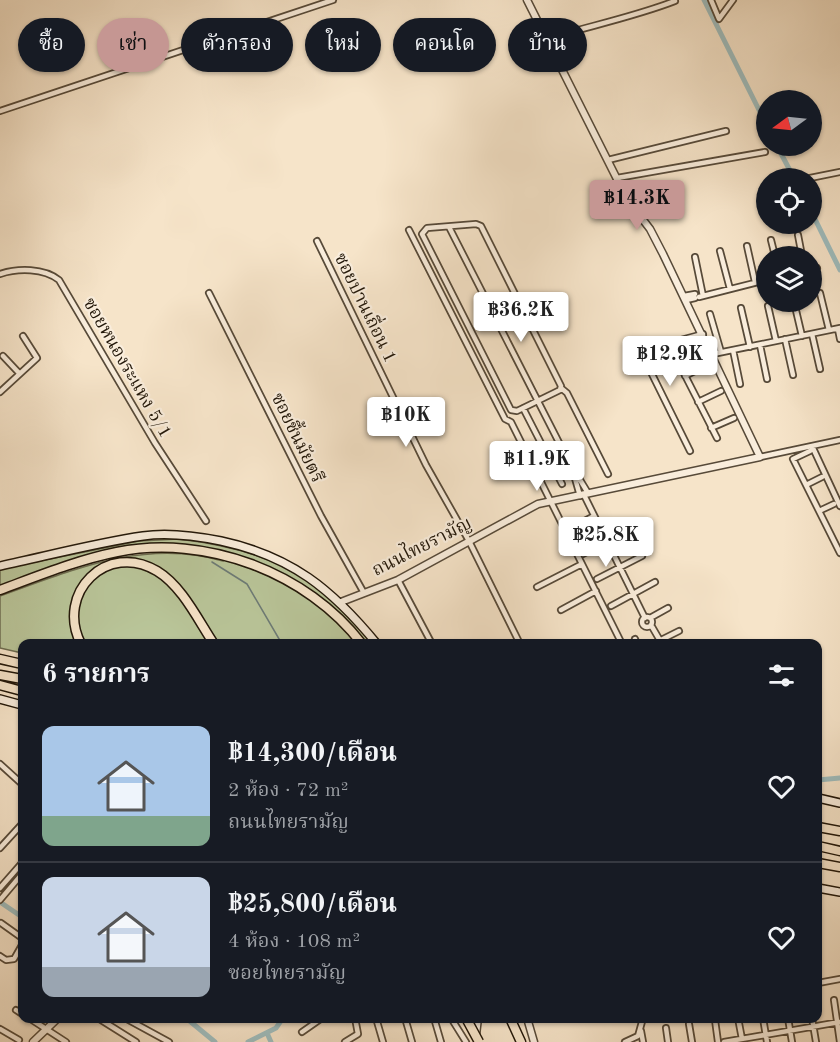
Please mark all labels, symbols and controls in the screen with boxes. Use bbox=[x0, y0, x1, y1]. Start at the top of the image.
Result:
chip: ซื้อ bbox=[18, 18, 85, 72]
chip: เช่า bbox=[97, 18, 169, 72]
chip: ตัวกรอง bbox=[181, 18, 293, 72]
chip: ใหม่ bbox=[305, 18, 381, 72]
chip: คอนโด bbox=[393, 18, 496, 72]
chip: บ้าน bbox=[508, 18, 587, 72]
north arrow bbox=[756, 90, 822, 156]
map controls bbox=[756, 90, 822, 312]
button: locate bbox=[756, 168, 822, 234]
pin: ฿14.3K bbox=[588, 180, 686, 231]
text: ฿14.3K bbox=[604, 189, 670, 209]
button: layers bbox=[756, 246, 822, 312]
street label: ซอยปานเถื่อน 1 bbox=[331, 248, 405, 366]
pin: ฿36.2K bbox=[472, 292, 570, 343]
street label: ซอยหนองระแหง 5/1 bbox=[80, 295, 174, 441]
text: ฿36.2K bbox=[488, 301, 554, 321]
pin: ฿12.9K bbox=[621, 336, 719, 387]
text: ฿12.9K bbox=[637, 345, 703, 365]
street label: ซอยชื้นมัยตรี bbox=[268, 388, 332, 486]
pin: ฿10K bbox=[370, 397, 442, 448]
text: ฿10K bbox=[381, 406, 431, 426]
pin: ฿11.9K bbox=[488, 441, 586, 492]
text: ฿11.9K bbox=[504, 450, 570, 470]
street label: ถนนไทยรามัญ bbox=[368, 511, 475, 580]
pin: ฿25.8K bbox=[557, 517, 655, 568]
text: ฿25.8K bbox=[573, 526, 639, 546]
icon: filters bbox=[765, 659, 798, 692]
text: 6 รายการ bbox=[42, 662, 150, 688]
text: ฿14,300/เดือน bbox=[228, 741, 397, 767]
icon: home bbox=[90, 750, 162, 822]
icon: heart bbox=[765, 770, 798, 803]
text: 2 ห้อง · 72 m² bbox=[228, 781, 348, 801]
text: ถนนไทยรามัญ bbox=[228, 813, 349, 833]
text: ฿25,800/เดือน bbox=[228, 892, 397, 918]
icon: home bbox=[90, 901, 162, 973]
icon: heart bbox=[765, 921, 798, 954]
text: 4 ห้อง · 108 m² bbox=[228, 932, 360, 952]
text: ซอยไทยรามัญ bbox=[228, 964, 346, 984]

